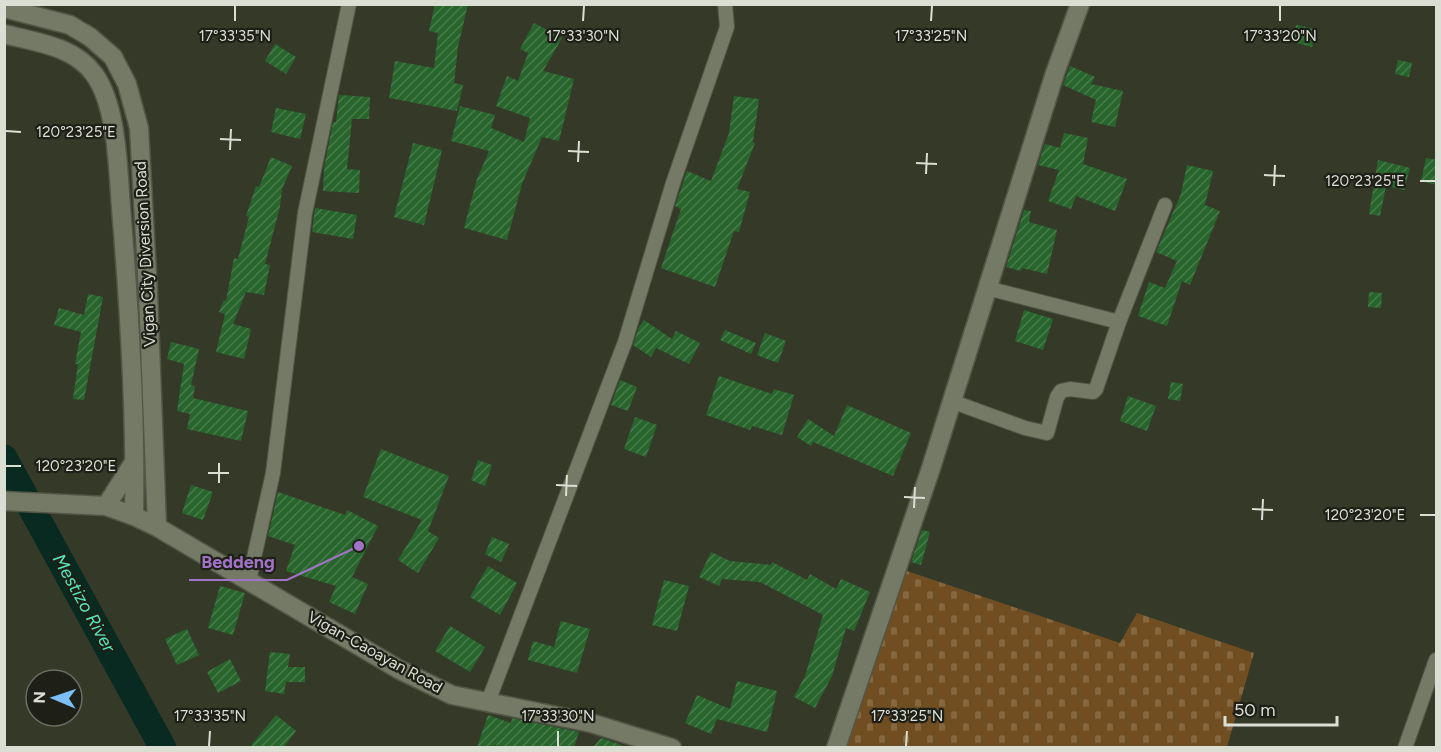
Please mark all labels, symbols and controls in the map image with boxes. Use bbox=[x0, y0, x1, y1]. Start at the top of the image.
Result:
text: 17°33'35"N bbox=[199, 27, 271, 45]
text: 17°33'30"N bbox=[546, 27, 620, 45]
text: 17°33'25"N bbox=[895, 27, 967, 45]
text: 17°33'20"N bbox=[1243, 27, 1317, 45]
text: 120°23'25"E bbox=[36, 123, 116, 141]
street label: Vigan City Diversion Road bbox=[131, 161, 159, 347]
text: 120°23'25"E bbox=[1325, 172, 1405, 190]
text: 120°23'20"E bbox=[36, 457, 116, 475]
text: 120°23'20"E bbox=[1325, 506, 1405, 524]
callout: Beddeng bbox=[189, 544, 287, 580]
water label: Mestizo River bbox=[48, 550, 120, 657]
text: Beddeng bbox=[201, 551, 275, 573]
street label: Vigan-Caoayan Road bbox=[304, 607, 446, 697]
north arrow bbox=[24, 668, 84, 728]
scale bar bbox=[1225, 689, 1338, 727]
text: N bbox=[30, 691, 49, 704]
text: 50 m bbox=[1234, 699, 1276, 721]
text: 17°33'35"N bbox=[174, 707, 246, 725]
text: 17°33'30"N bbox=[521, 707, 595, 725]
text: 17°33'25"N bbox=[871, 707, 943, 725]

